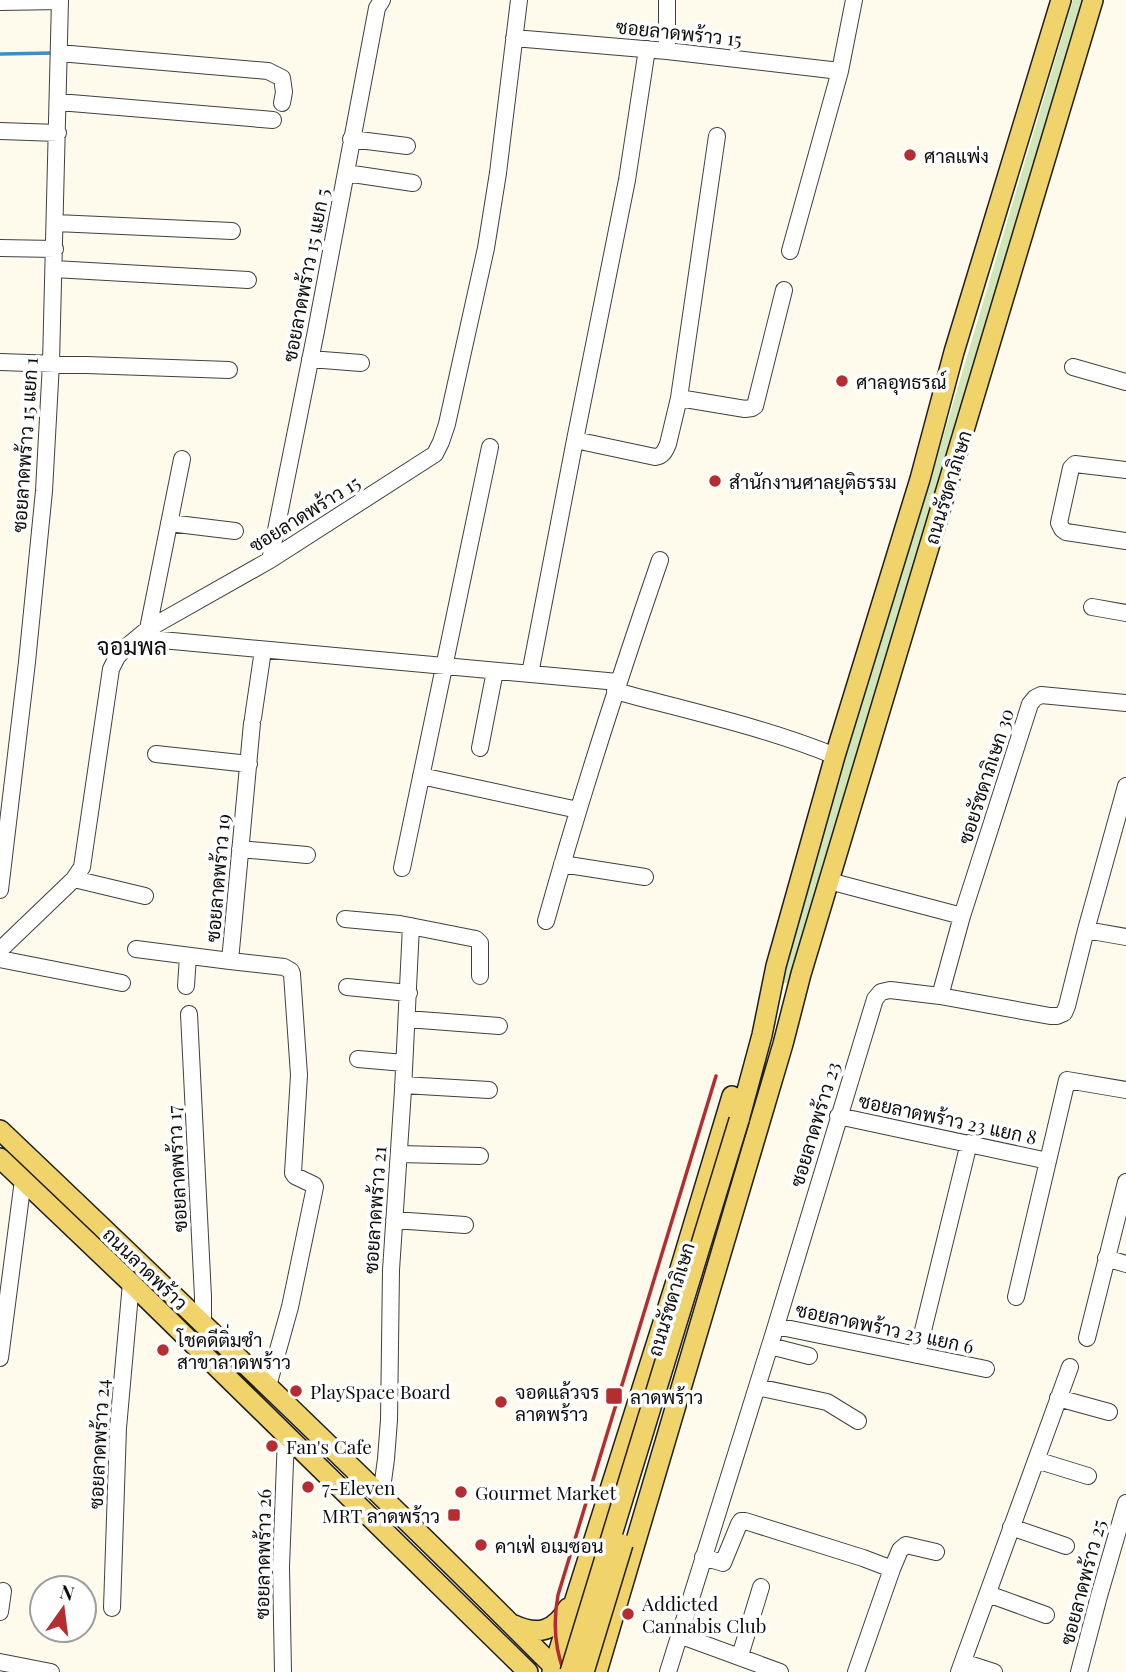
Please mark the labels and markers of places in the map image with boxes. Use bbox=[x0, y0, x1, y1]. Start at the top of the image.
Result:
place label: ศาลแพ่ง bbox=[924, 142, 989, 168]
marker: ศาลแพ่ง bbox=[902, 147, 918, 163]
place label: ศาลอุทธรณ์ bbox=[856, 368, 947, 395]
marker: ศาลอุทธรณ์ bbox=[834, 373, 850, 389]
place label: สำนักงานศาลยุติธรรม bbox=[729, 468, 897, 495]
marker: สำนักงานศาลยุติธรรม bbox=[707, 473, 723, 489]
place label: โชคดีติ่มซำ สาขาลาดพร้าว bbox=[176, 1324, 291, 1374]
marker: โชคดีติ่มซำ สาขาลาดพร้าว bbox=[155, 1342, 171, 1358]
place label: PlaySpace Board bbox=[310, 1378, 450, 1404]
place label: จอดแล้วจร ลาดพร้าว bbox=[515, 1378, 599, 1426]
marker: PlaySpace Board bbox=[288, 1383, 304, 1399]
place label: ลาดพร้าว bbox=[630, 1383, 703, 1409]
marker: ลาดพร้าว bbox=[604, 1386, 624, 1406]
marker: จอดแล้วจร ลาดพร้าว bbox=[493, 1394, 509, 1410]
place label: Fan's Cafe bbox=[286, 1433, 372, 1459]
marker: Fan's Cafe bbox=[264, 1438, 280, 1454]
place label: 7-Eleven bbox=[322, 1474, 396, 1500]
marker: 7-Eleven bbox=[300, 1479, 316, 1495]
place label: Gourmet Market bbox=[475, 1479, 616, 1505]
marker: Gourmet Market bbox=[453, 1484, 469, 1500]
place label: MRT ลาดพร้าว bbox=[322, 1502, 440, 1528]
marker: MRT ลาดพร้าว bbox=[446, 1507, 462, 1523]
place label: คาเฟ่ อเมซอน bbox=[495, 1532, 604, 1558]
marker: คาเฟ่ อเมซอน bbox=[473, 1537, 489, 1553]
place label: Addicted Cannabis Club bbox=[641, 1590, 766, 1638]
marker: Addicted Cannabis Club bbox=[620, 1606, 636, 1622]

